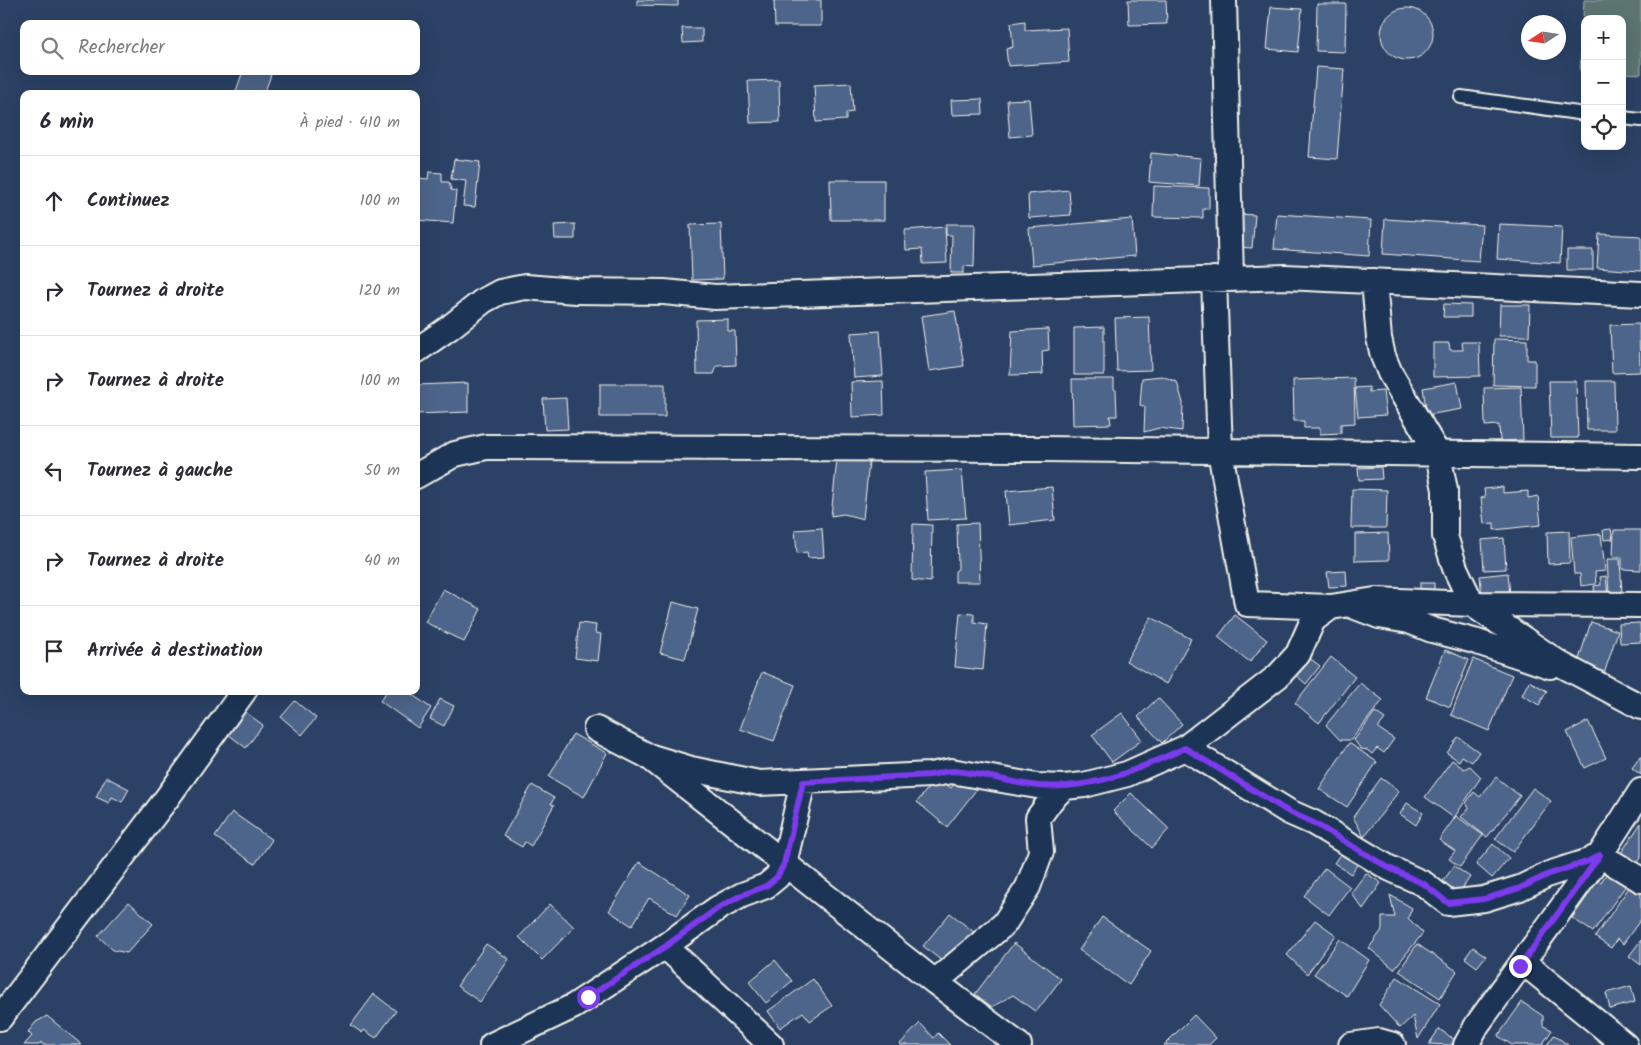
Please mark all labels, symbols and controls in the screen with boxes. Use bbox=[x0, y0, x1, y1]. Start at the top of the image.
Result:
north arrow bbox=[1521, 15, 1566, 60]
map controls bbox=[1581, 15, 1626, 150]
button: + bbox=[1581, 15, 1626, 60]
search box bbox=[20, 20, 420, 75]
text: Rechercher bbox=[78, 33, 165, 63]
icon: search bbox=[38, 34, 66, 62]
button: − bbox=[1581, 60, 1626, 105]
button: locate bbox=[1581, 105, 1626, 150]
text: 6 min bbox=[40, 106, 94, 139]
text: À pied · 410 m bbox=[300, 110, 400, 135]
text: Continuez bbox=[87, 186, 170, 216]
icon: ahead bbox=[40, 187, 68, 215]
text: 100 m bbox=[360, 188, 400, 213]
text: Tournez à droite bbox=[87, 276, 224, 306]
icon: right bbox=[40, 277, 68, 305]
text: 120 m bbox=[359, 278, 400, 303]
text: Tournez à droite bbox=[87, 366, 224, 396]
icon: right bbox=[40, 367, 68, 395]
text: 100 m bbox=[360, 368, 400, 393]
text: Tournez à gauche bbox=[87, 456, 233, 486]
icon: left bbox=[40, 457, 68, 485]
text: 50 m bbox=[364, 458, 400, 483]
text: Tournez à droite bbox=[87, 546, 224, 576]
icon: right bbox=[40, 547, 68, 575]
text: 40 m bbox=[364, 548, 400, 573]
text: Arrivée à destination bbox=[87, 636, 263, 666]
icon: arrive bbox=[40, 637, 68, 665]
route end bbox=[1509, 955, 1532, 978]
route start bbox=[577, 986, 600, 1009]

